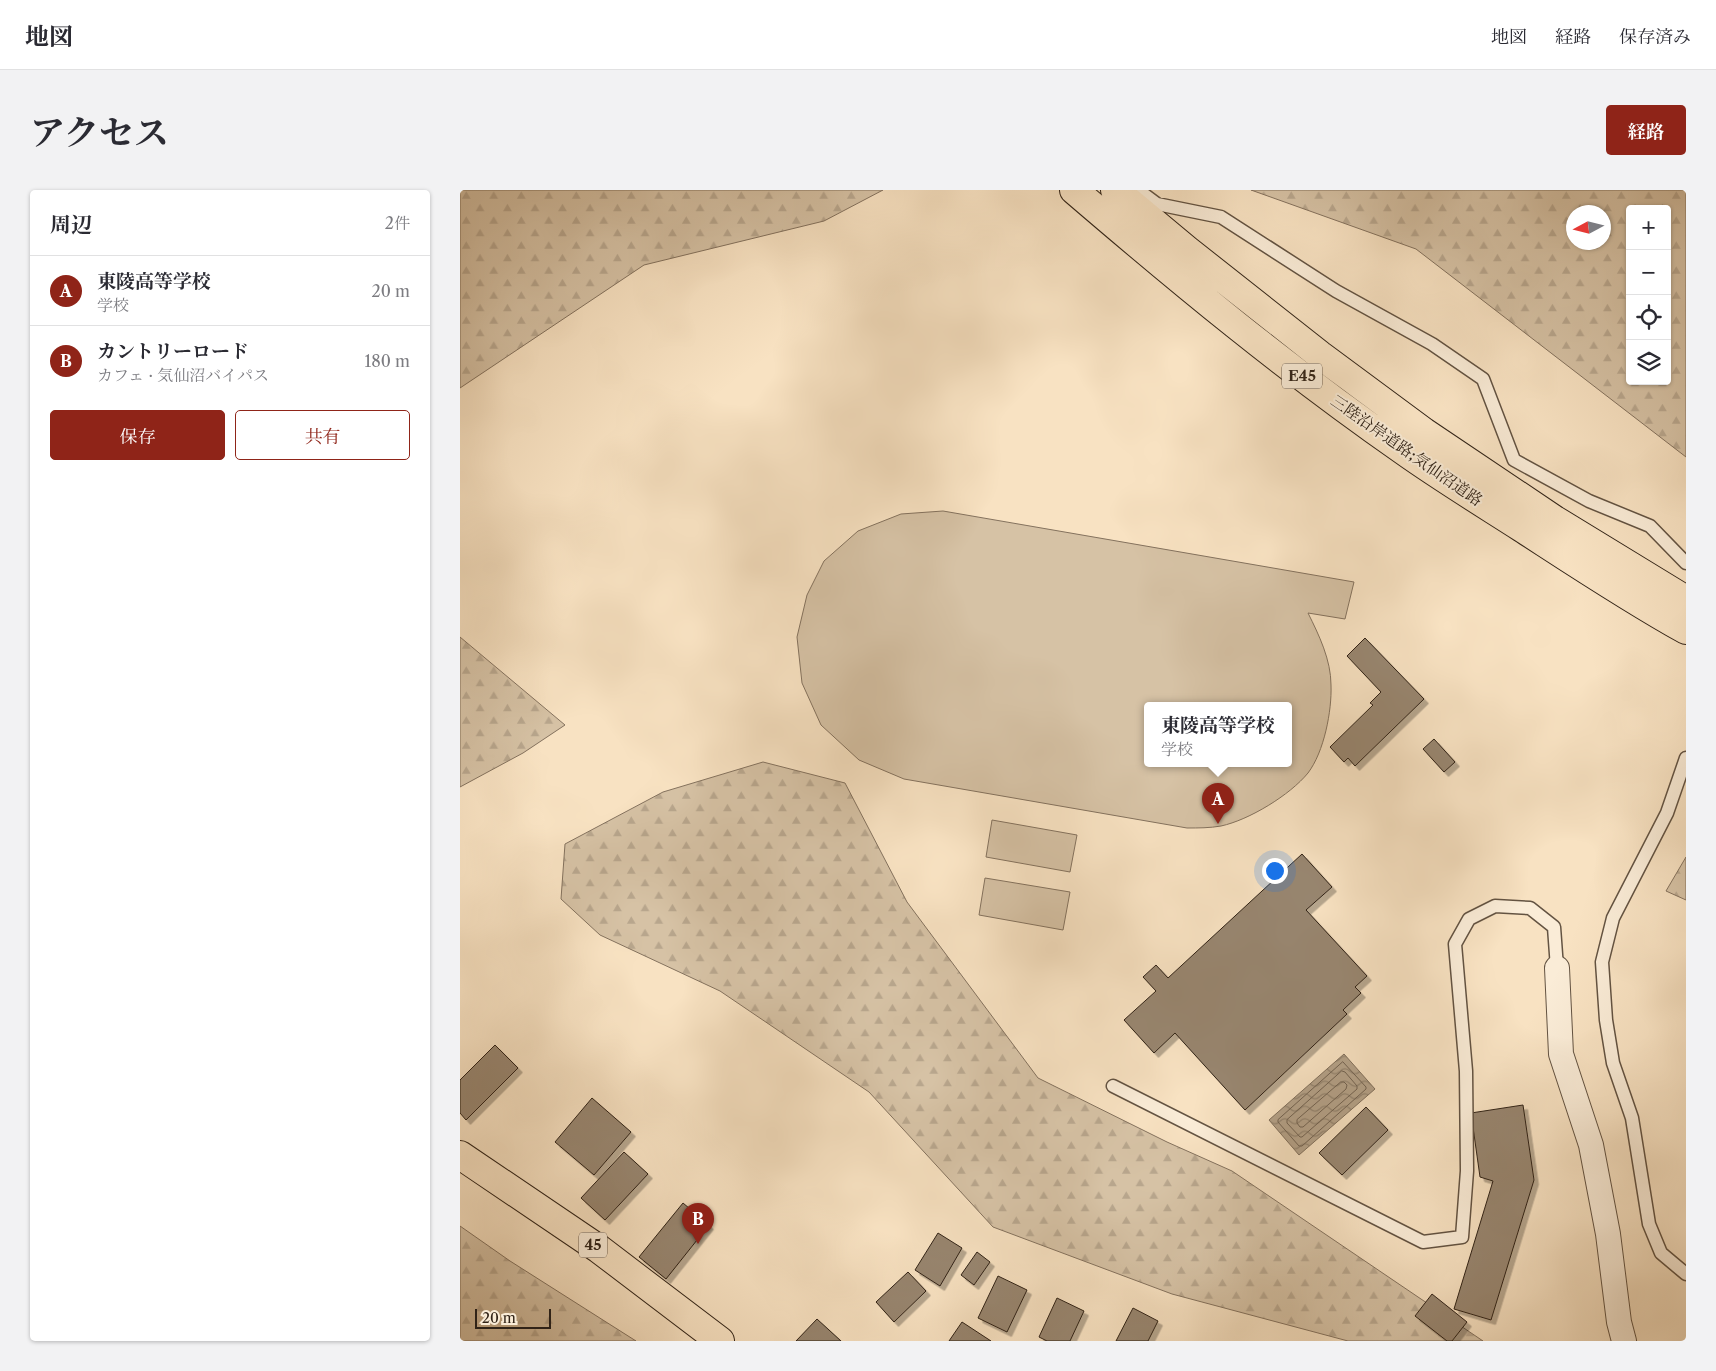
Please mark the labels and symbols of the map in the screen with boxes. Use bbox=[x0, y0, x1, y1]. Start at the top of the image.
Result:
north arrow bbox=[1566, 205, 1611, 250]
road number: E45 bbox=[1282, 364, 1322, 388]
street label: 三陸沿岸道路;気仙沼道路 bbox=[1327, 390, 1487, 510]
pin: A bbox=[1202, 783, 1234, 824]
your location bbox=[1262, 858, 1288, 884]
pin: B bbox=[682, 1203, 714, 1244]
road number: 45 bbox=[579, 1232, 607, 1258]
scale bar bbox=[475, 1306, 551, 1329]

